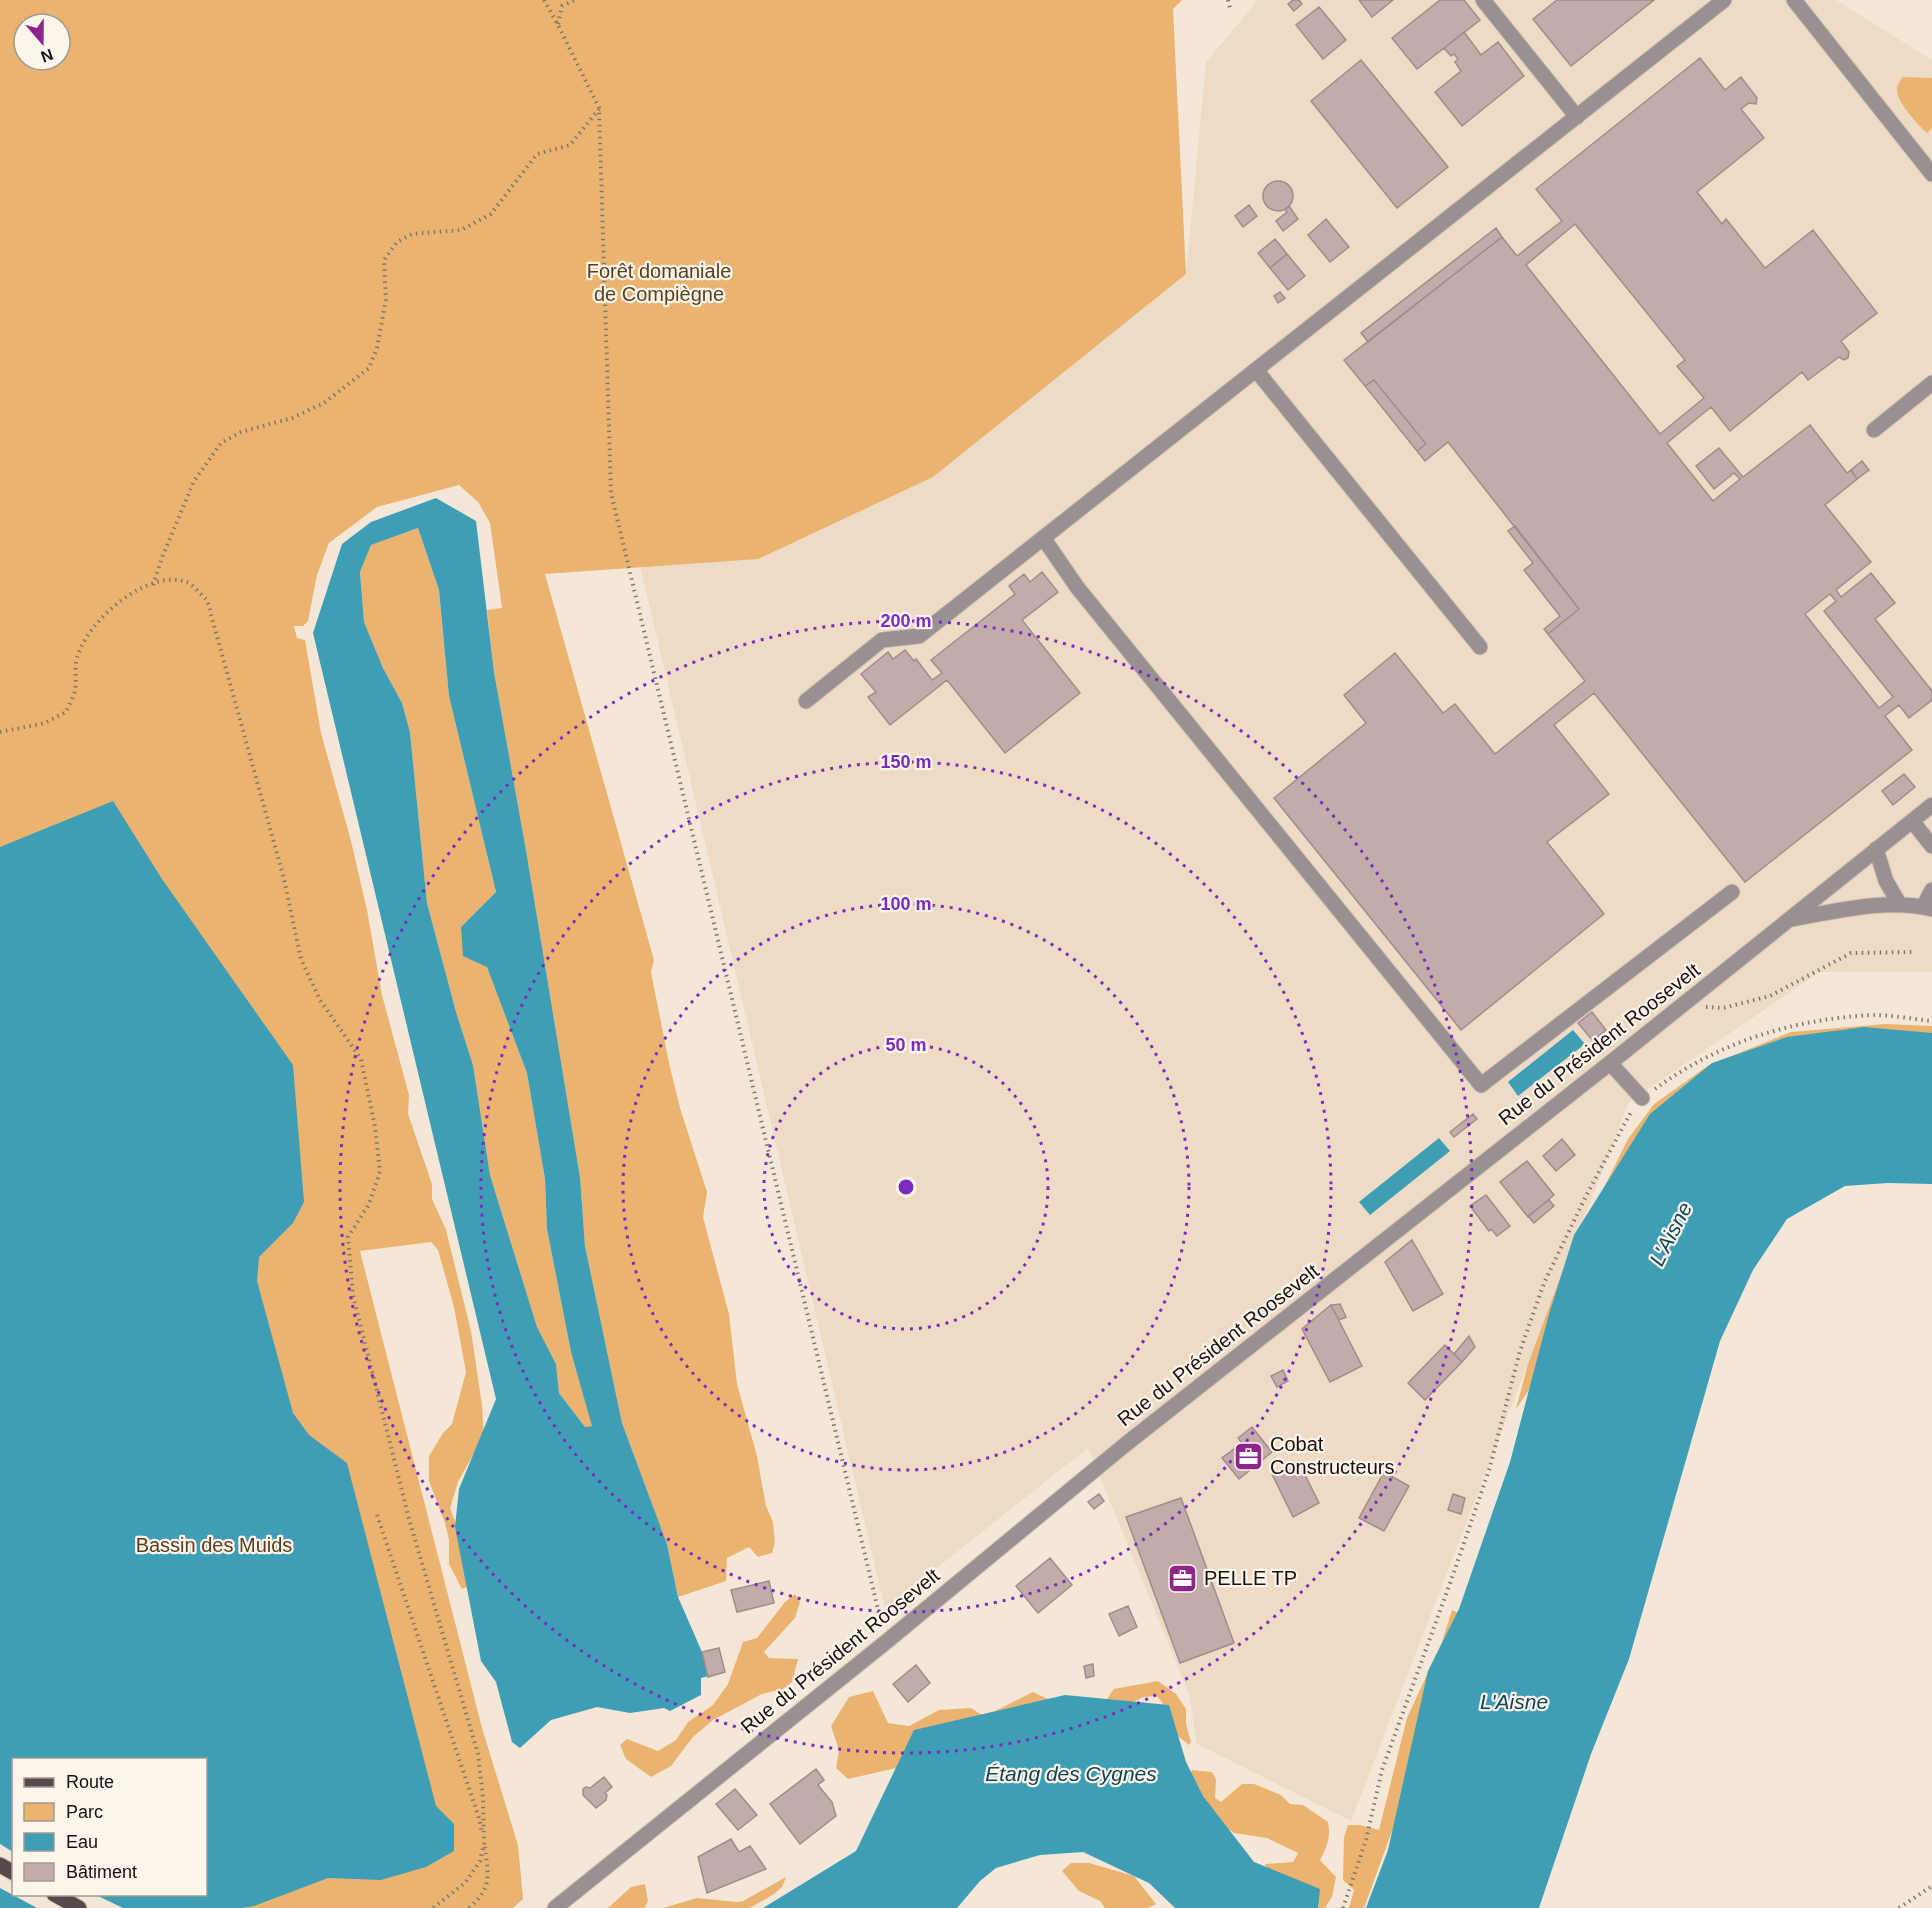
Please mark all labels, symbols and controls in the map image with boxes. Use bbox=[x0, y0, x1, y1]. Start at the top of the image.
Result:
north arrow bbox=[12, 12, 72, 72]
text: N bbox=[39, 46, 55, 66]
park label: Forêt domaniale de Compiègne bbox=[587, 260, 731, 305]
text: 200 m bbox=[880, 611, 932, 631]
text: 150 m bbox=[880, 752, 932, 772]
text: 100 m bbox=[880, 894, 932, 914]
street label: Rue du Président Roosevelt bbox=[1494, 958, 1704, 1129]
text: 50 m bbox=[885, 1035, 927, 1055]
centre of rings bbox=[896, 1177, 916, 1197]
water label: L'Aisne bbox=[1645, 1198, 1696, 1269]
street label: Rue du Président Roosevelt bbox=[1113, 1259, 1323, 1430]
place label: Cobat Constructeurs bbox=[1270, 1433, 1395, 1478]
office icon: Cobat Constructeurs bbox=[1233, 1440, 1265, 1472]
park label: Bassin des Muids bbox=[136, 1534, 292, 1556]
office icon: PELLE TP bbox=[1167, 1562, 1199, 1594]
street label: Rue du Président Roosevelt bbox=[736, 1564, 944, 1738]
place label: PELLE TP bbox=[1204, 1567, 1297, 1589]
water label: L'Aisne bbox=[1480, 1690, 1548, 1713]
legend bbox=[12, 1758, 207, 1896]
water label: Étang des Cygnes bbox=[985, 1762, 1157, 1785]
text: Route bbox=[66, 1772, 114, 1792]
text: Parc bbox=[66, 1802, 103, 1822]
text: Eau bbox=[66, 1832, 98, 1852]
text: Bâtiment bbox=[66, 1862, 137, 1882]

